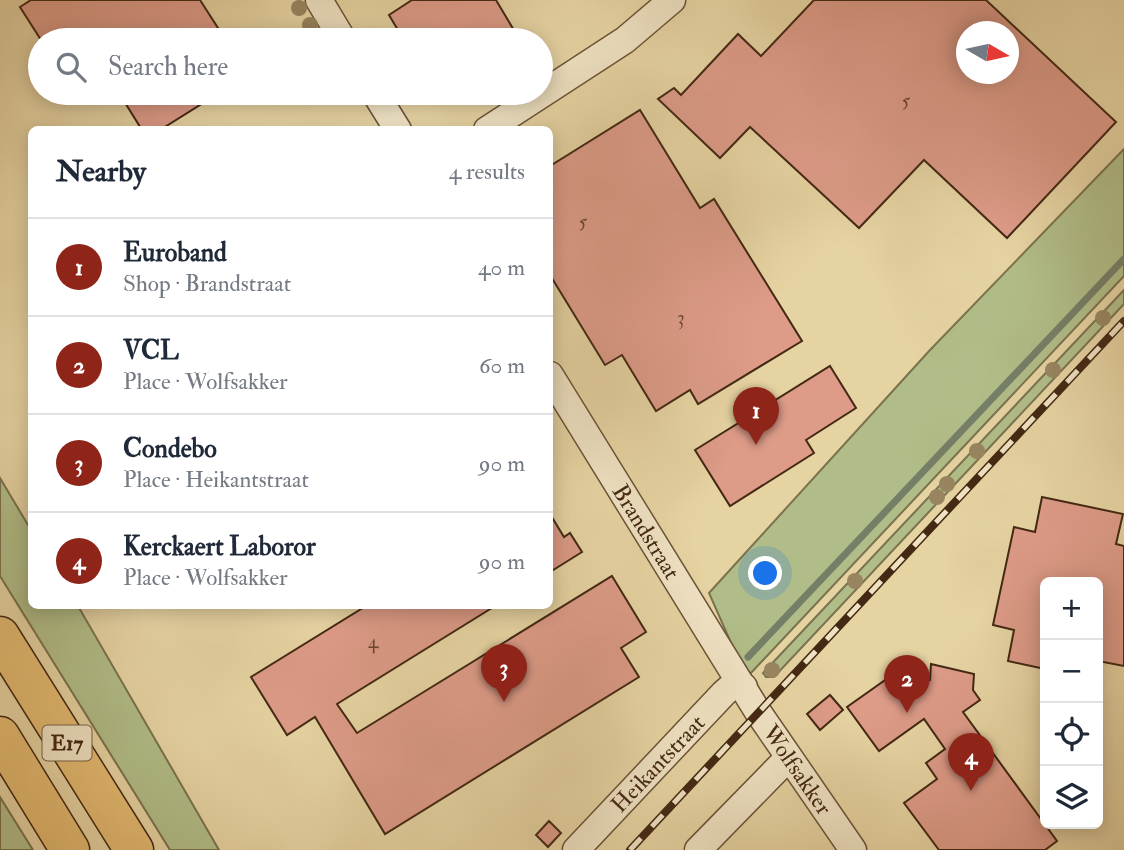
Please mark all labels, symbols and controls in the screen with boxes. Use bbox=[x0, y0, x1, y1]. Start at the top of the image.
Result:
north arrow bbox=[956, 21, 1019, 84]
search box bbox=[28, 28, 553, 105]
icon: search bbox=[52, 48, 90, 86]
text: Search here bbox=[108, 51, 228, 83]
house number: 5 bbox=[902, 89, 911, 113]
text: Nearby bbox=[56, 153, 146, 190]
text: 4 results bbox=[449, 157, 525, 186]
house number: 5 bbox=[579, 210, 588, 234]
text: Euroband bbox=[123, 237, 227, 269]
text: 1 bbox=[75, 253, 83, 282]
text: 40 m bbox=[478, 253, 525, 282]
text: Shop · Brandstraat bbox=[123, 269, 291, 298]
house number: 3 bbox=[677, 306, 685, 330]
text: VCL bbox=[123, 335, 179, 367]
text: 2 bbox=[73, 351, 85, 380]
text: 60 m bbox=[479, 351, 525, 380]
text: Place · Wolfsakker bbox=[123, 367, 288, 396]
pin: 1 bbox=[733, 387, 779, 445]
text: Condebo bbox=[123, 433, 217, 465]
text: 3 bbox=[75, 449, 83, 478]
text: 90 m bbox=[479, 449, 525, 478]
text: Place · Heikantstraat bbox=[123, 465, 309, 494]
street label: Brandstraat bbox=[606, 479, 687, 585]
text: Kerckaert Laboror bbox=[123, 531, 316, 563]
text: 4 bbox=[73, 547, 85, 576]
text: 90 m bbox=[479, 547, 525, 576]
your location bbox=[748, 556, 782, 590]
text: Place · Wolfsakker bbox=[123, 563, 288, 592]
map controls bbox=[1040, 577, 1103, 829]
button: + bbox=[1040, 577, 1103, 640]
house number: 4 bbox=[368, 630, 379, 654]
button: − bbox=[1040, 640, 1103, 703]
pin: 3 bbox=[481, 644, 527, 702]
pin: 2 bbox=[884, 655, 930, 713]
button: locate bbox=[1040, 703, 1103, 766]
street label: Heikantstraat bbox=[605, 709, 711, 819]
street label: Wolfsakker bbox=[756, 719, 839, 821]
road number: E17 bbox=[42, 726, 92, 760]
pin: 4 bbox=[948, 733, 994, 791]
button: layers bbox=[1040, 766, 1103, 829]

